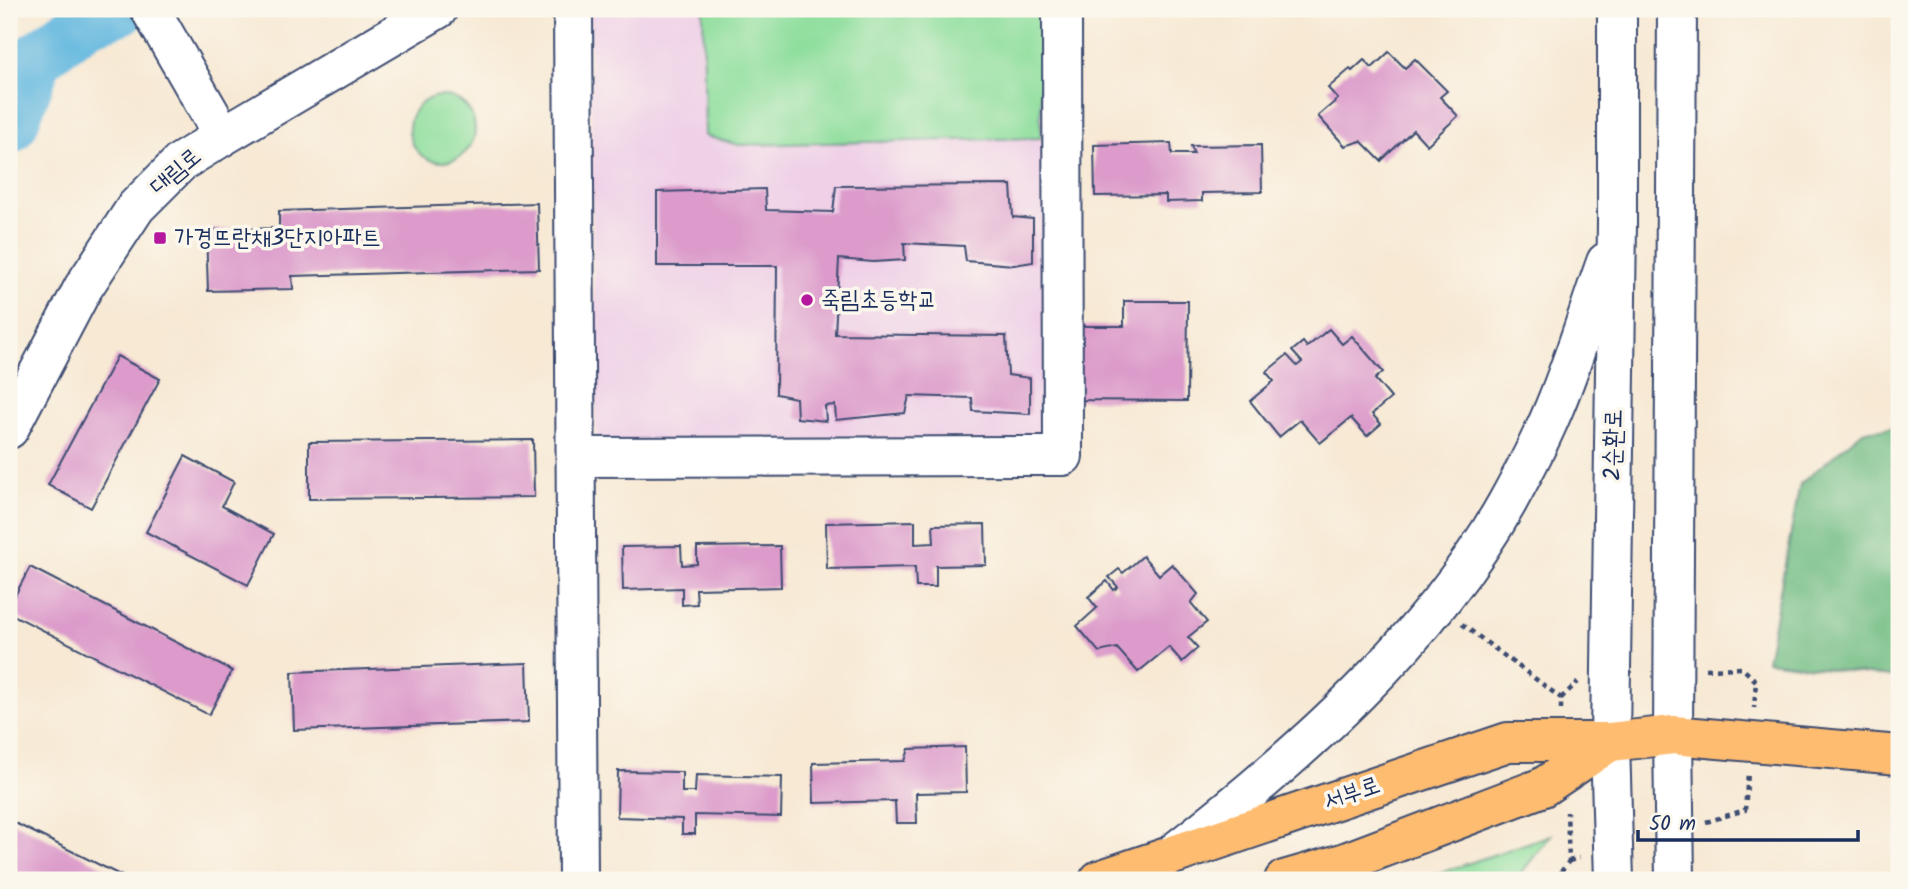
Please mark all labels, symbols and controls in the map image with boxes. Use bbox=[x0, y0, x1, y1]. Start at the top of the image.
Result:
street label: 대림로 bbox=[141, 138, 211, 206]
place label: 가경뜨란채3단지아파트 bbox=[174, 219, 381, 258]
marker: 가경뜨란채3단지아파트 bbox=[152, 230, 168, 246]
place label: 죽림초등학교 bbox=[821, 281, 937, 320]
marker: 죽림초등학교 bbox=[799, 292, 815, 308]
street label: 2순환로 bbox=[1594, 409, 1634, 481]
street label: 서부로 bbox=[1318, 766, 1386, 822]
scale bar bbox=[1638, 798, 1859, 842]
text: 50 m bbox=[1649, 808, 1696, 841]

